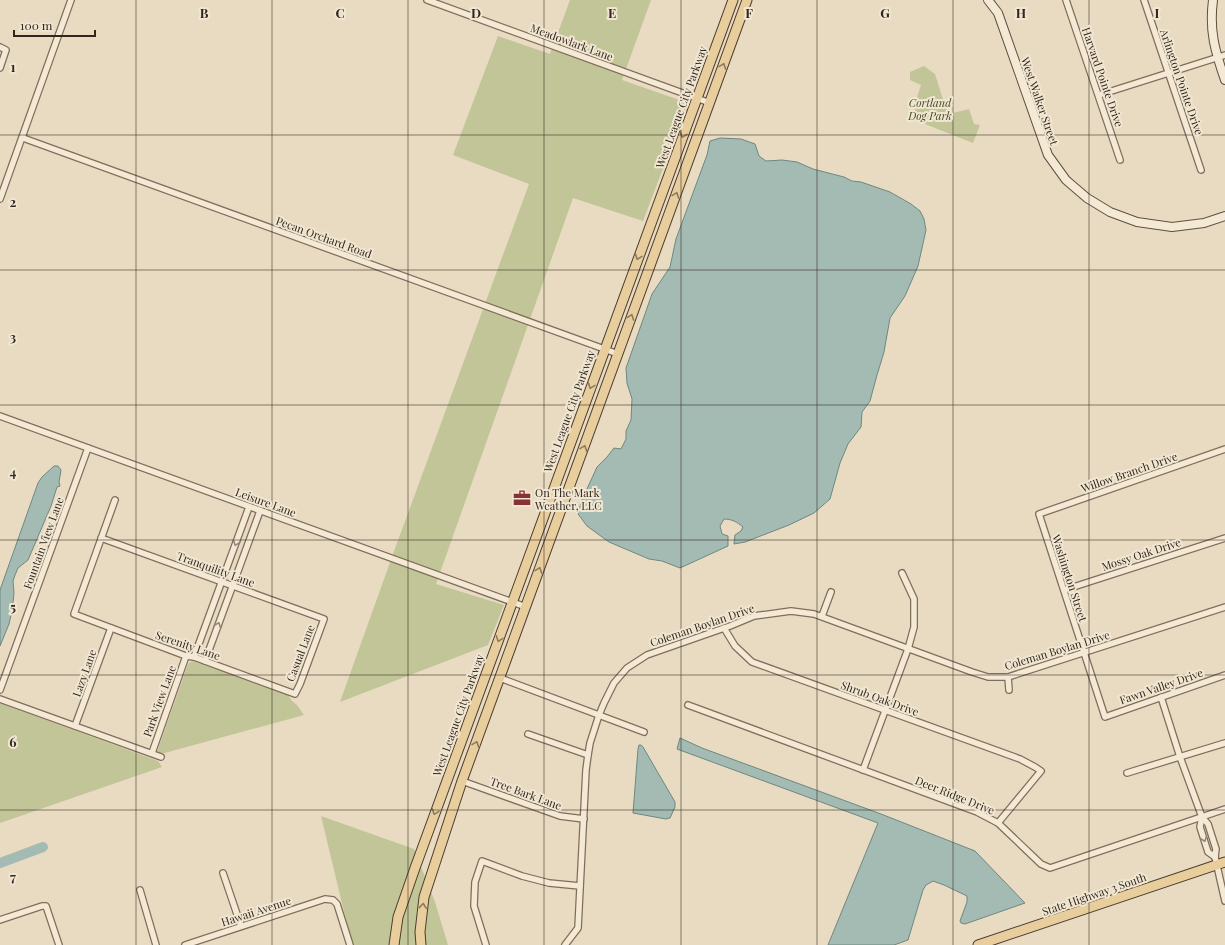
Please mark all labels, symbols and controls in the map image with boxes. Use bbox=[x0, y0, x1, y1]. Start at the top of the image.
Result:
text: B bbox=[200, 4, 209, 21]
text: C bbox=[335, 4, 345, 21]
text: D bbox=[471, 4, 481, 21]
text: E bbox=[608, 4, 616, 21]
text: F bbox=[745, 4, 753, 21]
text: G bbox=[880, 4, 890, 21]
text: H bbox=[1016, 4, 1026, 21]
text: I bbox=[1155, 4, 1160, 21]
scale bar bbox=[14, 12, 95, 38]
text: 100 m bbox=[20, 17, 53, 33]
street label: Meadowlark Lane bbox=[529, 20, 616, 64]
street label: Harvard Pointe Drive bbox=[1079, 25, 1127, 129]
street label: Arlington Pointe Drive bbox=[1157, 26, 1207, 137]
street label: West League City Parkway bbox=[652, 44, 710, 171]
street label: West Walker Street bbox=[1018, 54, 1062, 147]
text: 1 bbox=[11, 58, 16, 75]
one-way arrow bbox=[719, 62, 727, 69]
park label: Cortland Dog Park bbox=[907, 95, 952, 123]
one-way arrow bbox=[680, 132, 688, 139]
one-way arrow bbox=[671, 192, 680, 199]
text: 2 bbox=[10, 193, 17, 210]
street label: Pecan Orchard Road bbox=[274, 213, 375, 262]
one-way arrow bbox=[635, 254, 643, 261]
one-way arrow bbox=[627, 314, 635, 321]
text: 3 bbox=[10, 328, 16, 345]
street label: West League City Parkway bbox=[540, 348, 598, 475]
one-way arrow bbox=[588, 382, 596, 389]
one-way arrow bbox=[579, 444, 588, 451]
street label: Willow Branch Drive bbox=[1078, 448, 1180, 496]
text: 4 bbox=[10, 463, 17, 480]
street label: Leisure Lane bbox=[234, 484, 299, 520]
place label: On The Mark Weather, LLC bbox=[534, 485, 602, 513]
office icon: On The Mark Weather, LLC bbox=[512, 488, 532, 508]
street label: Fountain View Lane bbox=[19, 495, 67, 591]
street label: Washington Street bbox=[1049, 532, 1091, 623]
street label: Mossy Oak Drive bbox=[1099, 534, 1183, 574]
one-way arrow bbox=[233, 540, 241, 547]
street label: Tranquility Lane bbox=[175, 548, 257, 590]
one-way arrow bbox=[535, 566, 543, 573]
text: 5 bbox=[10, 598, 16, 615]
street label: Coleman Boylan Drive bbox=[648, 600, 757, 650]
one-way arrow bbox=[214, 621, 222, 628]
street label: Casual Lane bbox=[282, 622, 318, 684]
street label: Serenity Lane bbox=[154, 627, 223, 663]
street label: Coleman Boylan Drive bbox=[1002, 627, 1112, 673]
one-way arrow bbox=[496, 635, 504, 642]
street label: Lazy Lane bbox=[69, 647, 100, 699]
street label: West League City Parkway bbox=[429, 652, 487, 779]
street label: Park View Lane bbox=[139, 663, 179, 739]
street label: Fawn Valley Drive bbox=[1117, 665, 1205, 707]
street label: Shrub Oak Drive bbox=[839, 677, 921, 719]
text: 6 bbox=[9, 733, 17, 750]
one-way arrow bbox=[471, 741, 479, 748]
street label: Deer Ridge Drive bbox=[913, 772, 997, 818]
street label: Tree Bark Lane bbox=[488, 773, 564, 813]
one-way arrow bbox=[432, 809, 440, 816]
one-way arrow bbox=[1199, 835, 1207, 842]
text: 7 bbox=[10, 868, 16, 885]
street label: State Highway 3 South bbox=[1040, 869, 1149, 919]
street label: Hawaii Avenue bbox=[219, 893, 293, 929]
one-way arrow bbox=[418, 903, 427, 909]

